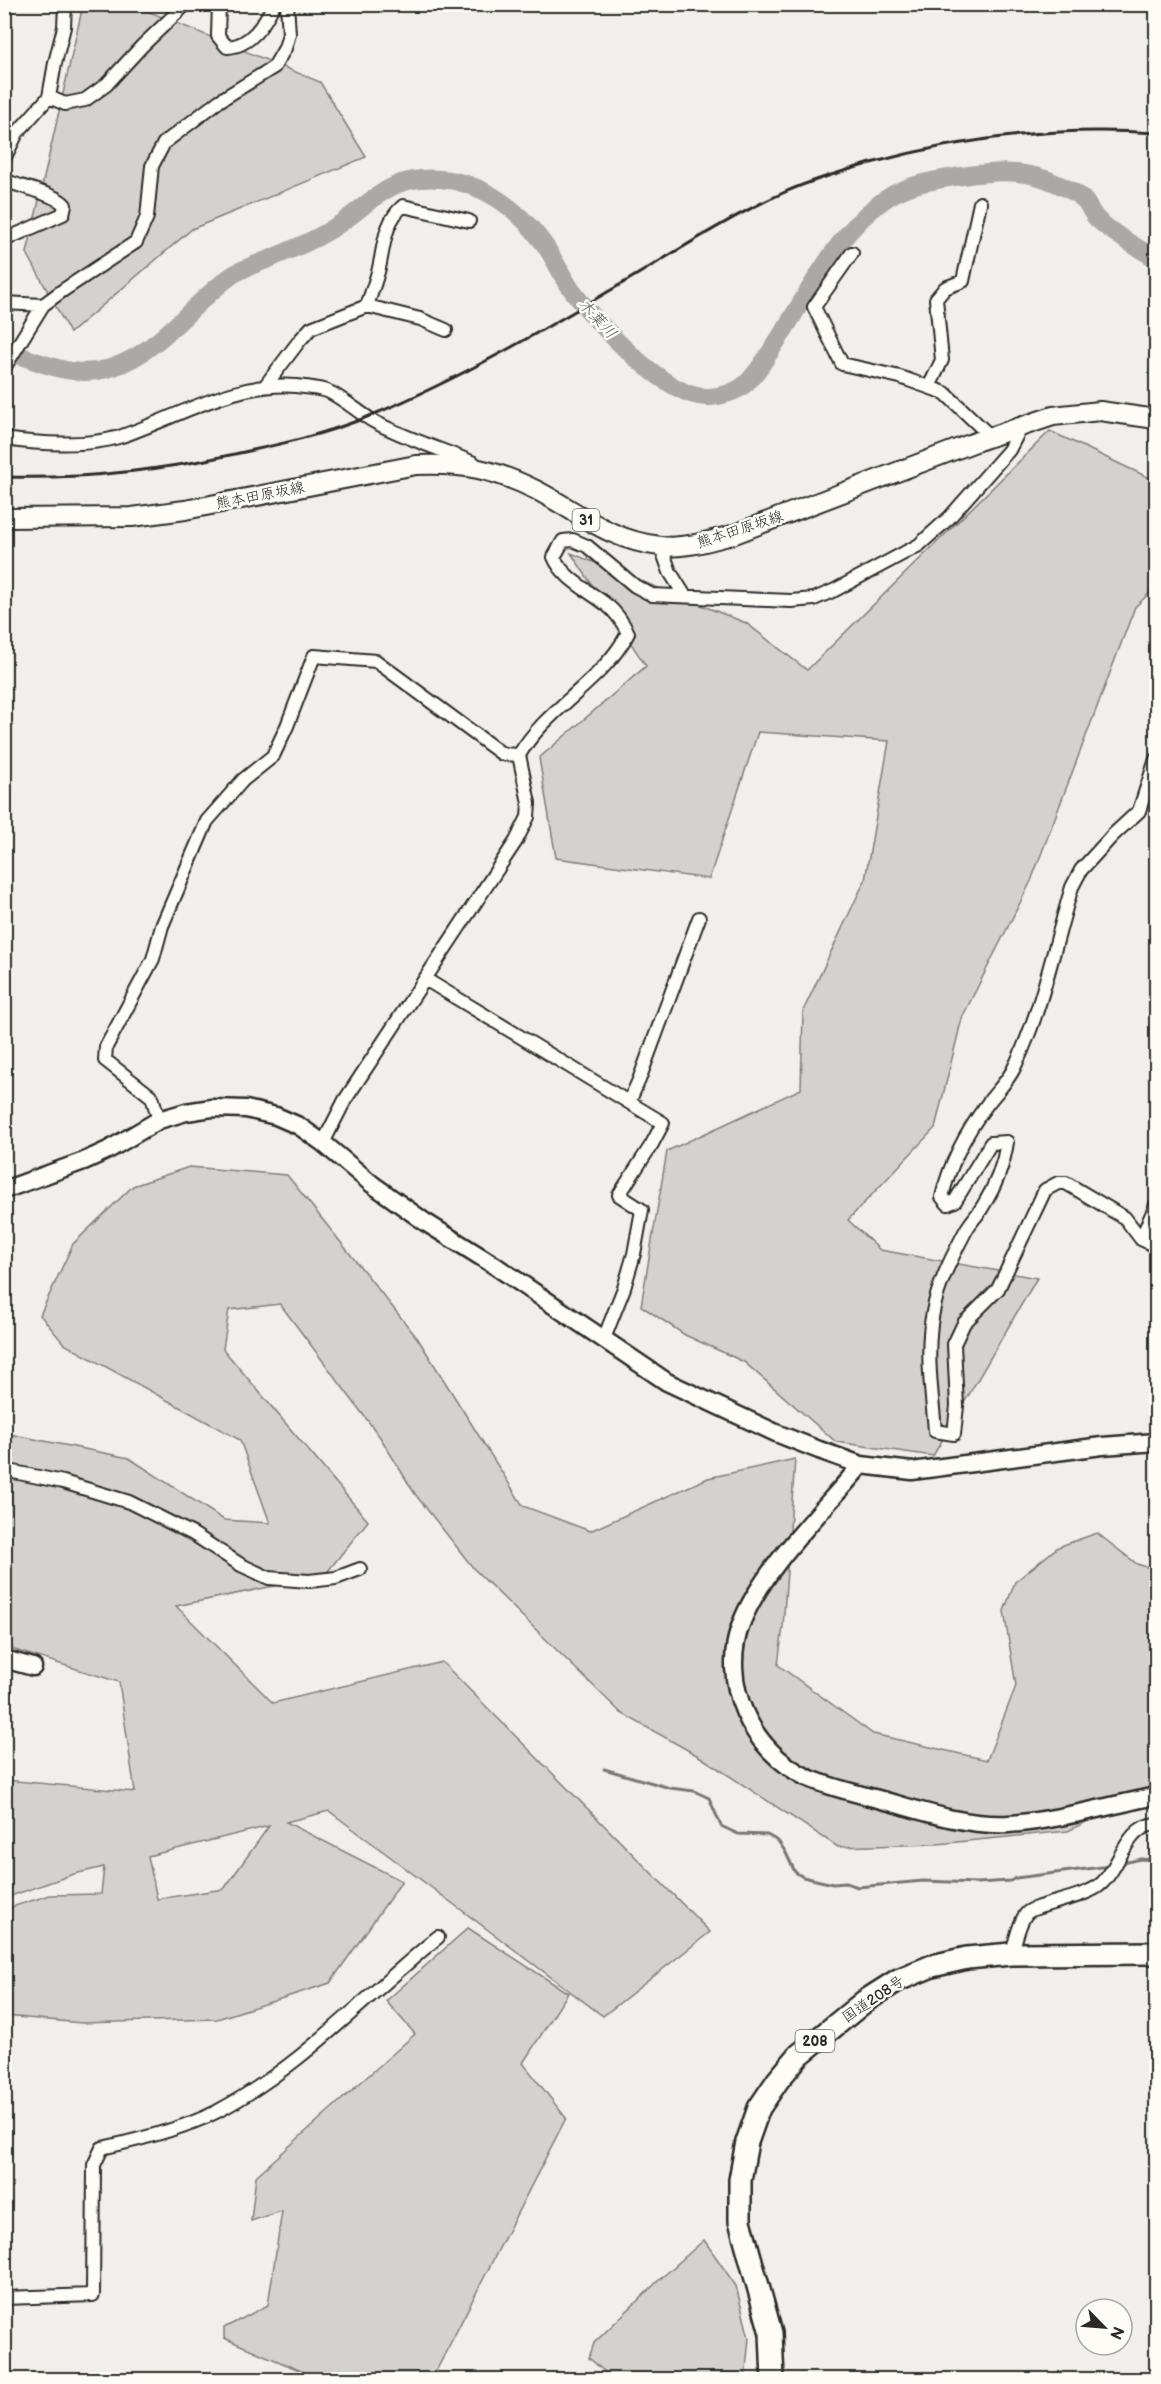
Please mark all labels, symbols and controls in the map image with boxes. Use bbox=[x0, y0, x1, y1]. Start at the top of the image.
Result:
water label: 木葉川 bbox=[574, 295, 620, 343]
street label: 熊本田原坂線 bbox=[214, 478, 306, 513]
street label: 熊本田原坂線 bbox=[694, 507, 786, 552]
road number: 31 bbox=[572, 509, 600, 531]
street label: 国道208号 bbox=[838, 1972, 908, 2027]
road number: 208 bbox=[796, 2030, 834, 2052]
north arrow bbox=[1074, 2297, 1134, 2357]
text: N bbox=[1105, 2323, 1127, 2342]

